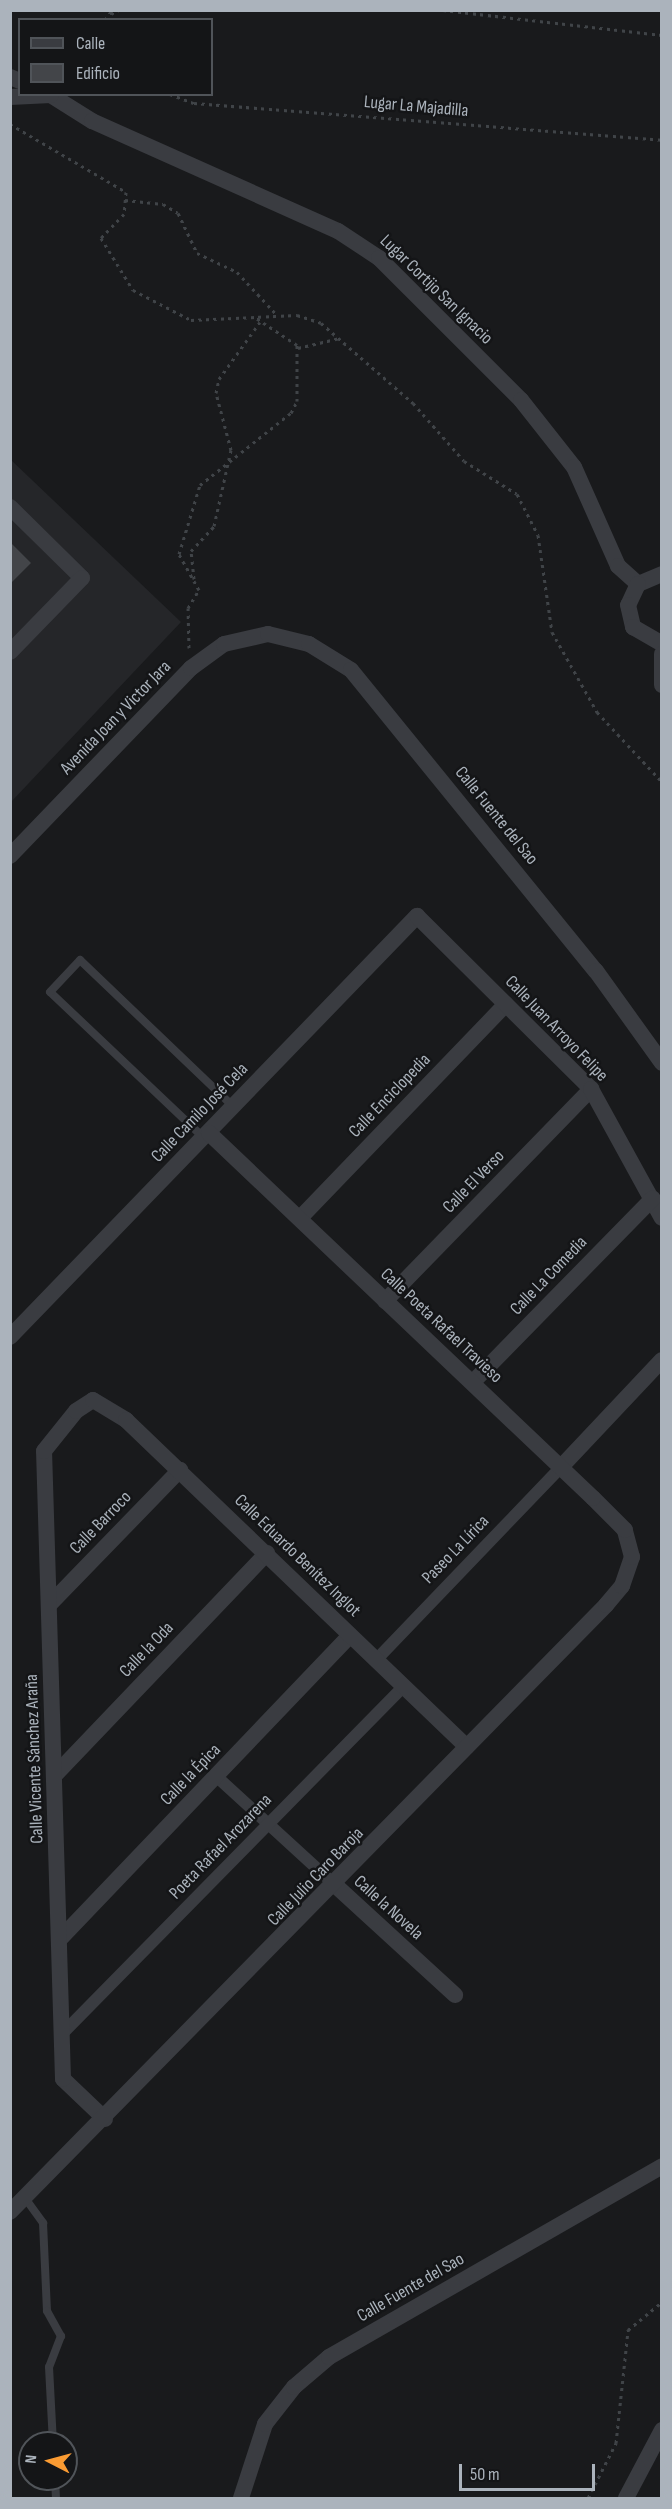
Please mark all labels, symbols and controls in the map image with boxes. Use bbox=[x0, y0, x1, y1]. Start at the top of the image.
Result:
legend bbox=[18, 18, 213, 96]
text: Calle bbox=[76, 33, 105, 54]
text: Edificio bbox=[76, 63, 120, 84]
street label: Lugar La Majadilla bbox=[363, 92, 469, 122]
street label: Lugar Cortijo San Ignacio bbox=[375, 231, 497, 349]
street label: Avenida Joan y Victor Jara bbox=[56, 656, 176, 780]
street label: Calle Fuente del Sao bbox=[450, 763, 542, 869]
street label: Calle Juan Arroyo Felipe bbox=[500, 972, 612, 1086]
street label: Calle Enciclopedia bbox=[345, 1050, 435, 1142]
street label: Calle Camilo José Cela bbox=[147, 1059, 253, 1167]
street label: Calle El Verso bbox=[439, 1146, 509, 1218]
street label: Calle La Comedia bbox=[506, 1232, 592, 1320]
street label: Calle Poeta Rafael Travieso bbox=[375, 1264, 507, 1388]
street label: Calle Barroco bbox=[66, 1487, 136, 1559]
street label: Calle Eduardo Benítez Inglot bbox=[229, 1490, 365, 1622]
street label: Paseo La Lírica bbox=[418, 1511, 494, 1589]
street label: Calle la Oda bbox=[115, 1618, 179, 1682]
street label: Calle Vicente Sánchez Araña bbox=[21, 1674, 49, 1844]
street label: Calle la Épica bbox=[156, 1740, 226, 1810]
street label: Poeta Rafael Arozarena bbox=[165, 1790, 277, 1904]
street label: Calle Julio Caro Baroja bbox=[263, 1823, 369, 1931]
street label: Calle la Novela bbox=[349, 1871, 427, 1945]
street label: Calle Fuente del Sao bbox=[354, 2249, 468, 2327]
north arrow bbox=[18, 2431, 78, 2491]
scale bar bbox=[462, 2452, 598, 2490]
text: N bbox=[22, 2454, 41, 2465]
text: 50 m bbox=[470, 2464, 500, 2485]

